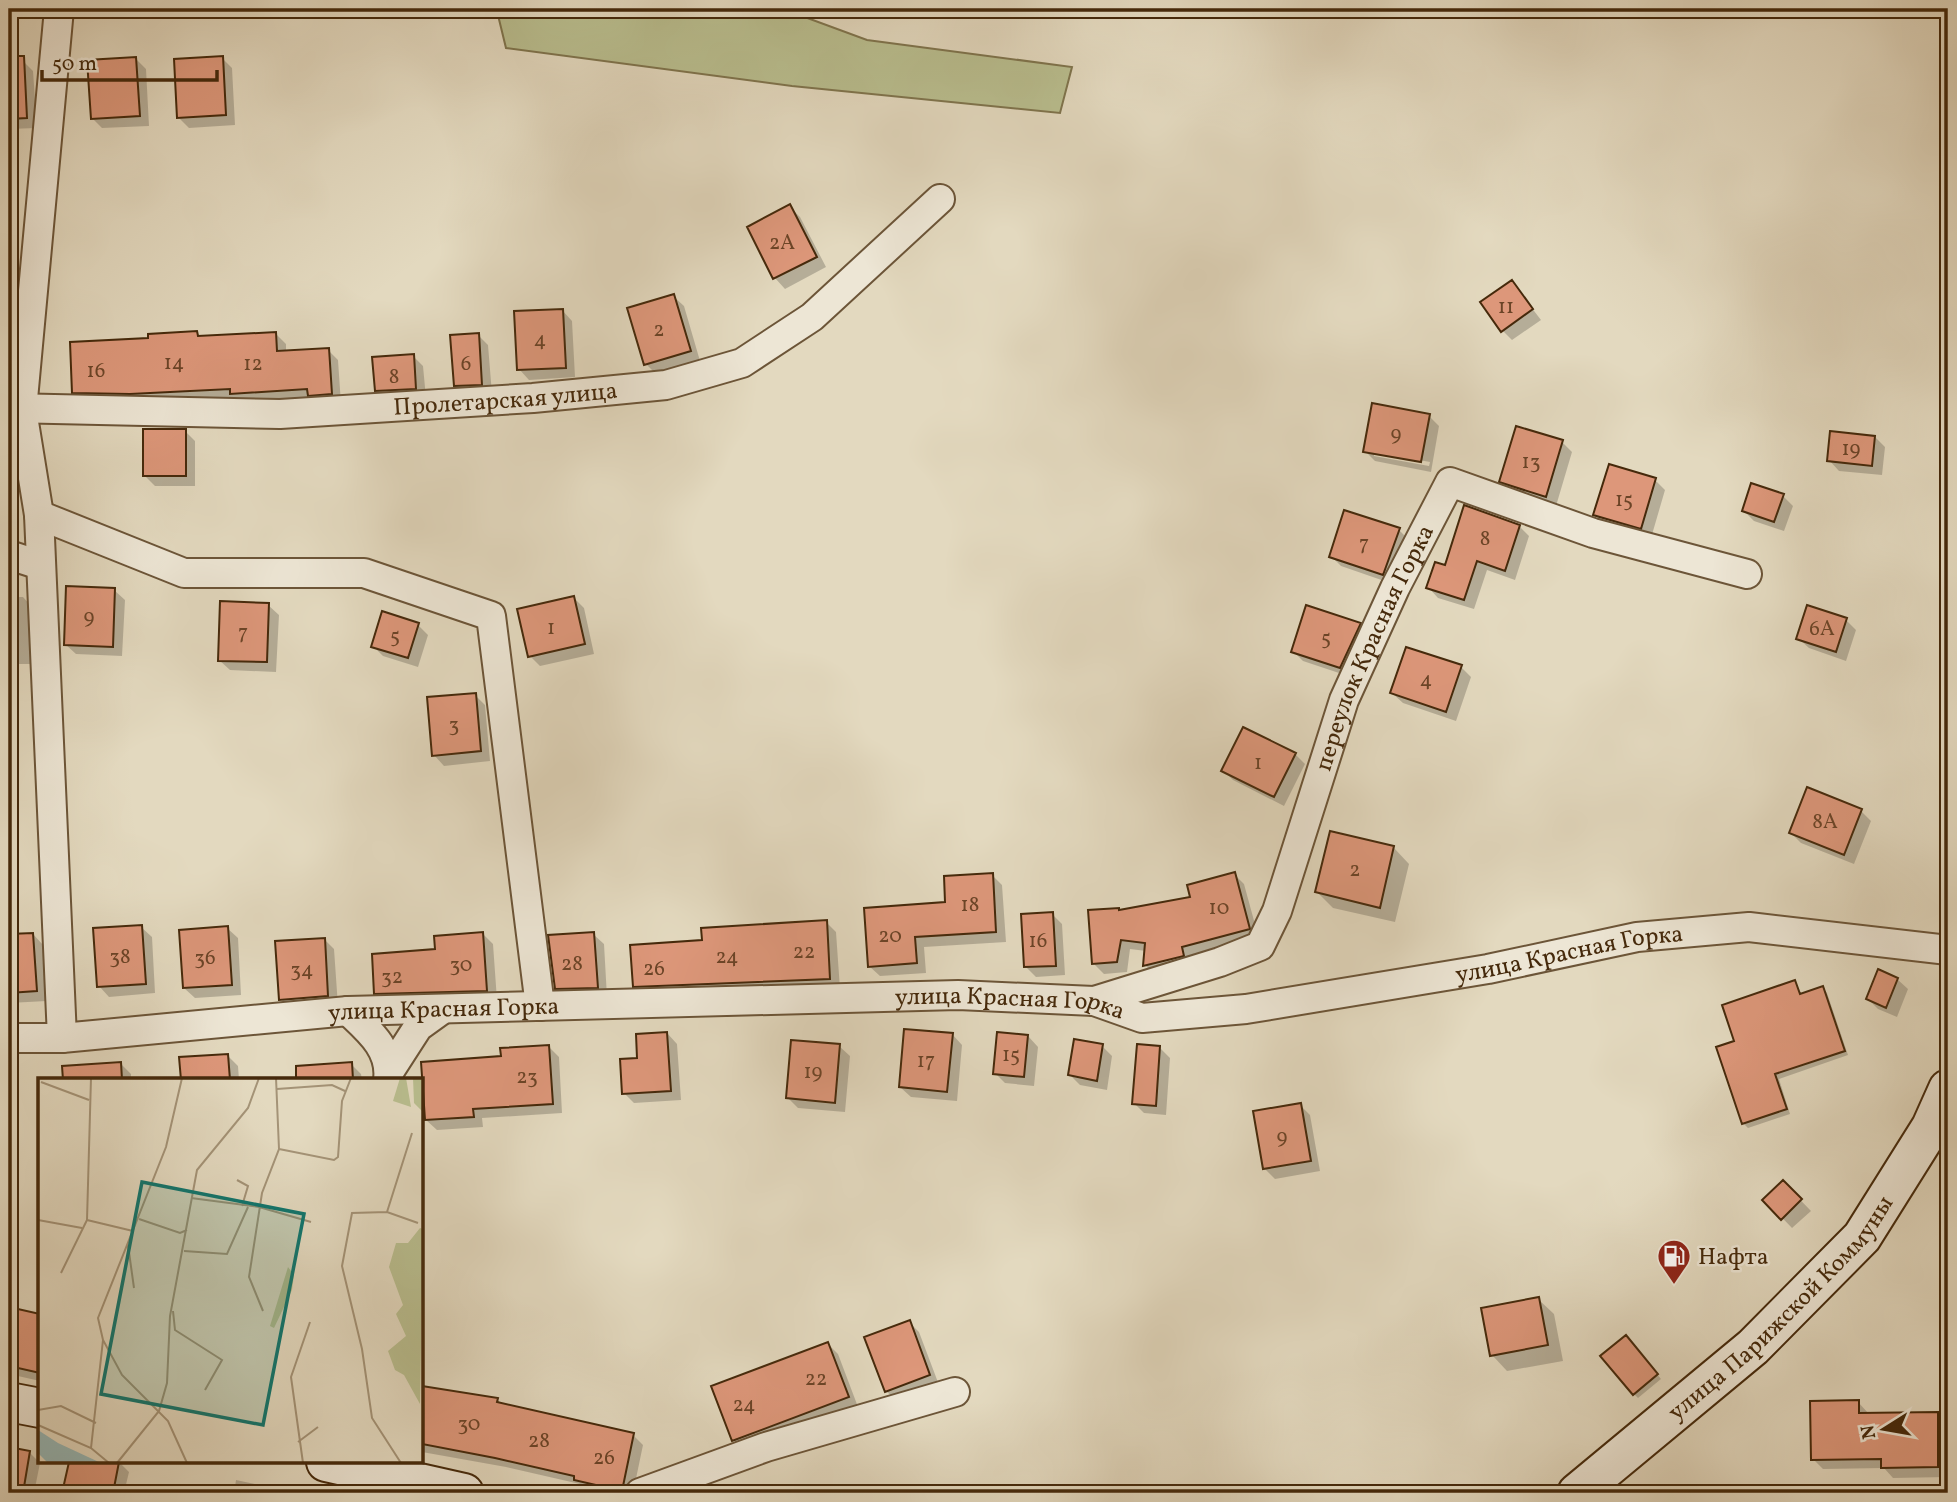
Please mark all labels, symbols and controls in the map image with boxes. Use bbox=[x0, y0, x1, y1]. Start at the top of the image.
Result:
scale bar bbox=[42, 38, 217, 82]
text: 50 m bbox=[52, 50, 97, 79]
house number: 2А bbox=[769, 229, 795, 258]
house number: 11 bbox=[1498, 293, 1514, 322]
house number: 2 bbox=[653, 316, 665, 345]
house number: 4 bbox=[534, 326, 546, 355]
house number: 14 bbox=[164, 349, 184, 378]
house number: 12 bbox=[243, 350, 263, 379]
house number: 6 bbox=[461, 350, 471, 379]
house number: 16 bbox=[87, 357, 105, 386]
house number: 8 bbox=[389, 363, 399, 392]
street label: Пролетарская улица bbox=[392, 375, 619, 426]
house number: 9 bbox=[1391, 420, 1402, 449]
house number: 19 bbox=[1841, 435, 1861, 464]
house number: 13 bbox=[1522, 448, 1540, 477]
house number: 15 bbox=[1615, 486, 1633, 515]
street label: переулок Красная Горка bbox=[1308, 519, 1444, 775]
house number: 8 bbox=[1480, 525, 1490, 554]
house number: 7 bbox=[1359, 530, 1369, 559]
house number: 9 bbox=[84, 603, 95, 632]
house number: 1 bbox=[547, 614, 555, 643]
house number: 6А bbox=[1809, 615, 1835, 644]
house number: 7 bbox=[238, 619, 248, 648]
house number: 5 bbox=[390, 622, 400, 651]
house number: 5 bbox=[1321, 624, 1331, 653]
house number: 4 bbox=[1420, 666, 1432, 695]
house number: 3 bbox=[449, 711, 459, 740]
house number: 1 bbox=[1254, 749, 1262, 778]
house number: 8А bbox=[1812, 808, 1838, 837]
house number: 2 bbox=[1349, 856, 1361, 885]
house number: 18 bbox=[961, 891, 979, 920]
house number: 10 bbox=[1209, 894, 1229, 923]
street label: улица Красная Горка bbox=[1453, 918, 1685, 993]
house number: 20 bbox=[878, 922, 902, 951]
house number: 16 bbox=[1029, 927, 1047, 956]
house number: 22 bbox=[793, 938, 815, 967]
house number: 38 bbox=[109, 943, 131, 972]
house number: 24 bbox=[715, 943, 739, 972]
house number: 36 bbox=[194, 944, 216, 973]
house number: 28 bbox=[561, 950, 583, 979]
house number: 30 bbox=[450, 951, 472, 980]
house number: 26 bbox=[643, 955, 665, 984]
house number: 34 bbox=[290, 956, 314, 985]
house number: 32 bbox=[381, 963, 403, 992]
street label: улица Красная Горка bbox=[894, 980, 1129, 1030]
street label: улица Красная Горка bbox=[327, 990, 560, 1032]
house number: 15 bbox=[1002, 1041, 1020, 1070]
house number: 17 bbox=[917, 1047, 935, 1076]
house number: 19 bbox=[803, 1058, 823, 1087]
house number: 23 bbox=[516, 1063, 538, 1092]
inset map bbox=[38, 1078, 424, 1464]
house number: 9 bbox=[1277, 1123, 1288, 1152]
street label: улица Парижской Коммуны bbox=[1661, 1190, 1903, 1430]
fuel station icon: Нафта bbox=[1655, 1237, 1693, 1286]
place label: Нафта bbox=[1698, 1241, 1769, 1275]
house number: 22 bbox=[805, 1365, 827, 1394]
house number: 24 bbox=[732, 1391, 756, 1420]
north arrow bbox=[1848, 1394, 1918, 1464]
house number: 30 bbox=[458, 1410, 480, 1439]
text: N bbox=[1855, 1422, 1883, 1441]
house number: 28 bbox=[528, 1427, 550, 1456]
house number: 26 bbox=[593, 1444, 615, 1473]

